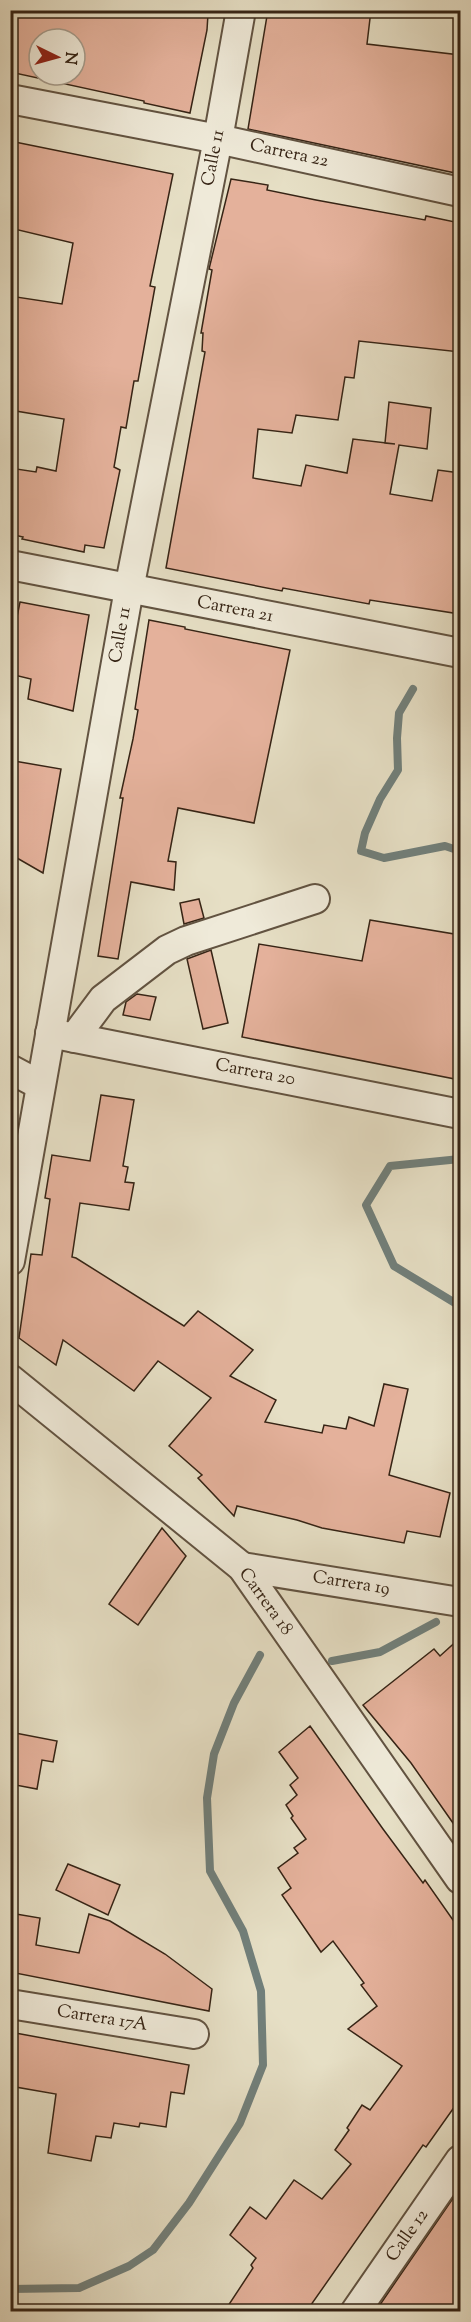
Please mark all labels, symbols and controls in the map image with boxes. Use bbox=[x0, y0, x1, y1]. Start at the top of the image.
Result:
north arrow bbox=[27, 27, 87, 87]
text: N bbox=[57, 51, 81, 66]
street label: Calle 11 bbox=[196, 128, 232, 188]
street label: Carrera 22 bbox=[247, 133, 331, 175]
street label: Carrera 21 bbox=[194, 590, 276, 630]
street label: Calle 11 bbox=[103, 605, 139, 665]
street label: Carrera 20 bbox=[213, 1053, 297, 1093]
street label: Carrera 18 bbox=[231, 1563, 299, 1641]
street label: Carrera 19 bbox=[311, 1565, 392, 1603]
street label: Carrera 17A bbox=[55, 1999, 150, 2039]
street label: Calle 12 bbox=[380, 2204, 436, 2268]

